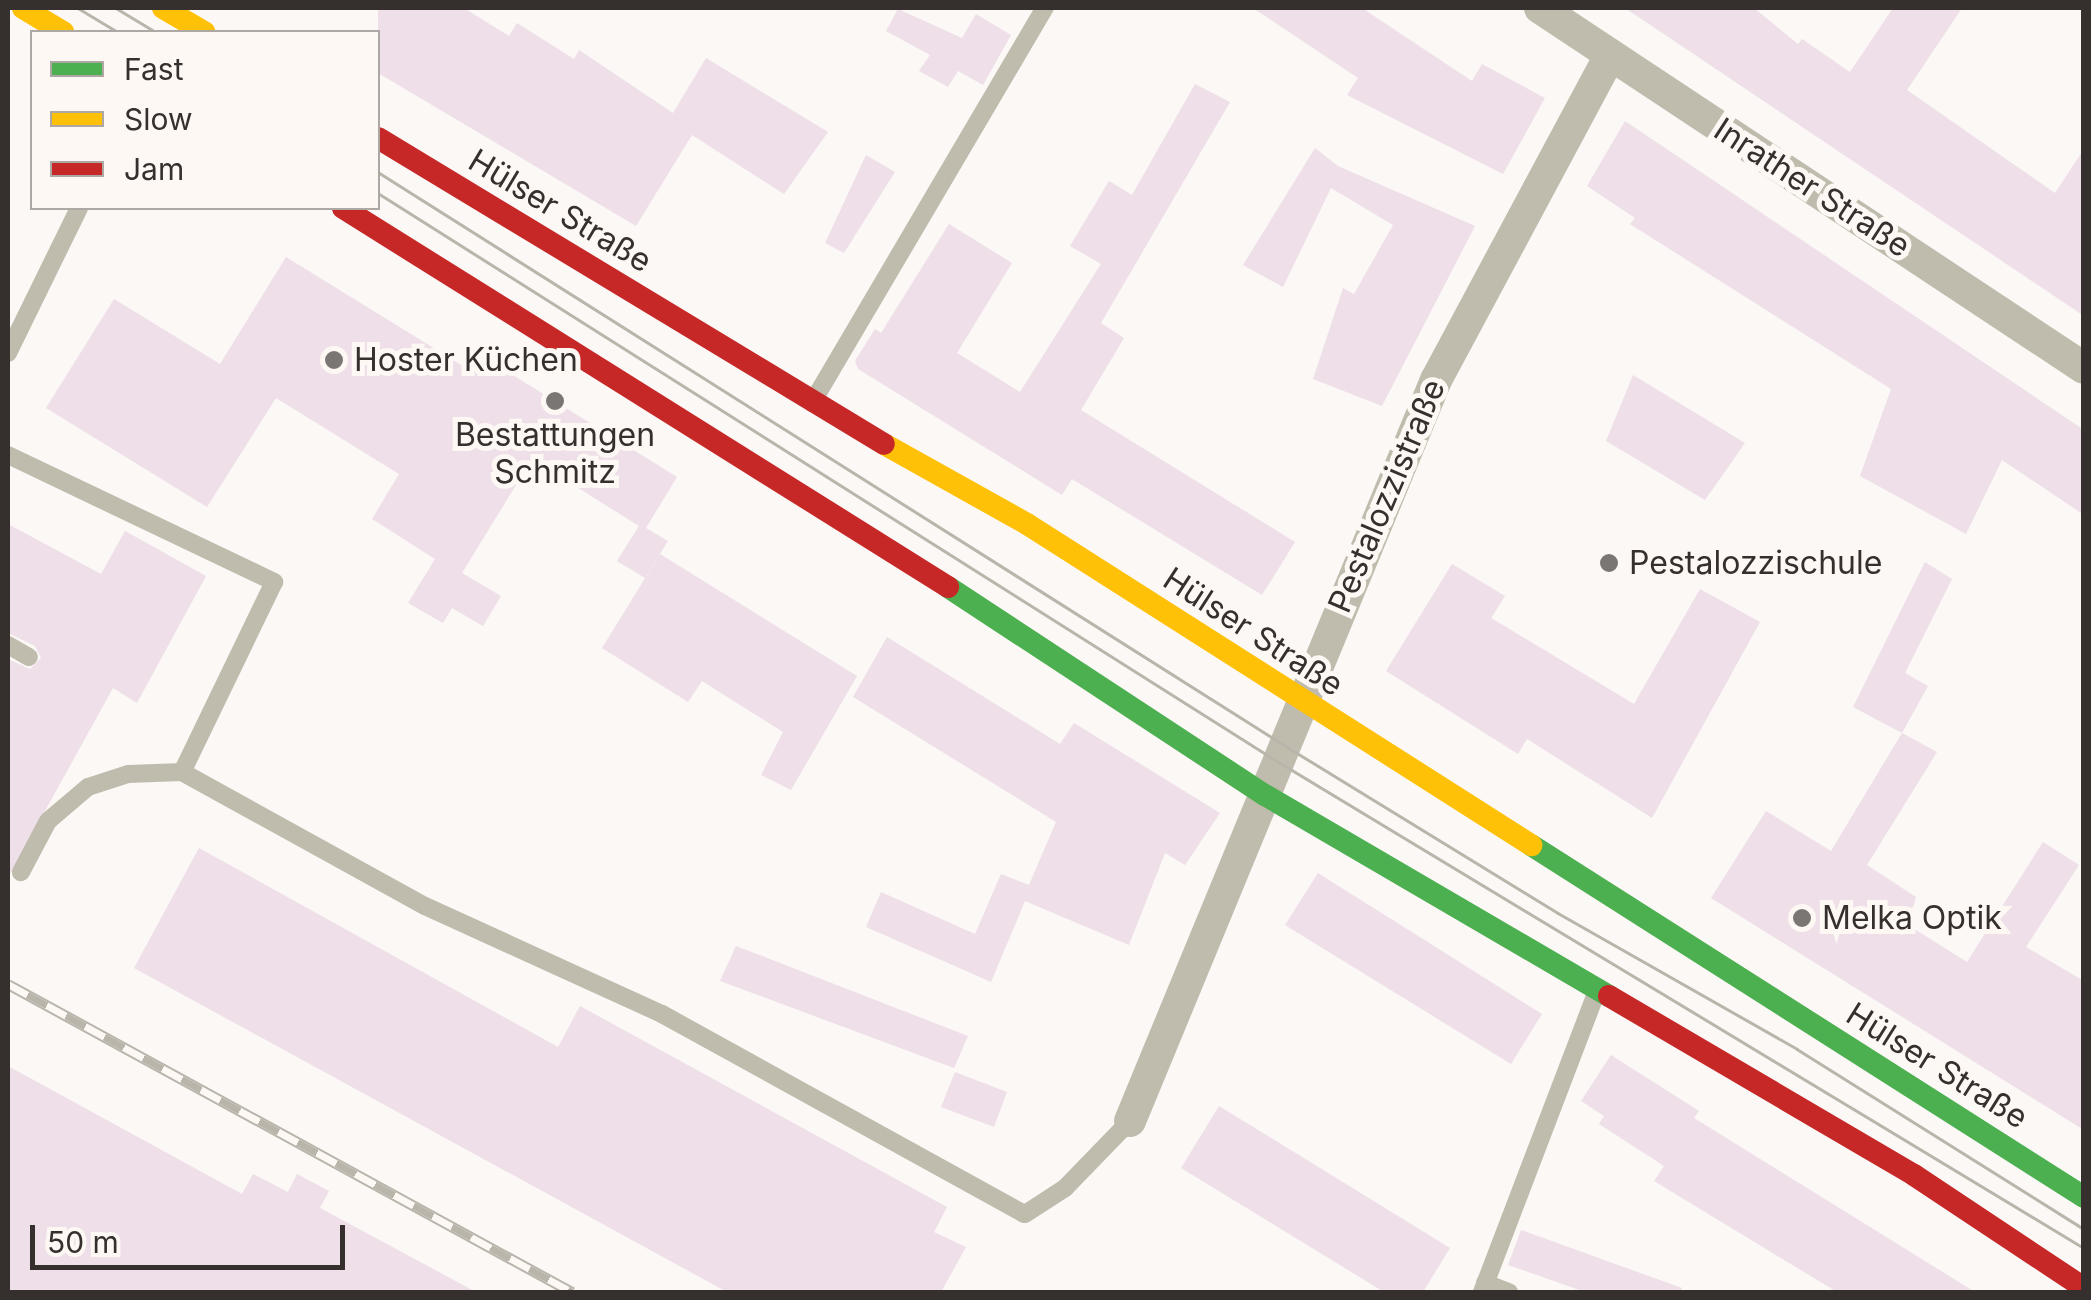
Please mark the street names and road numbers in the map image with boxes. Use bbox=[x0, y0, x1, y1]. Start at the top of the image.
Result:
street label: Inrather Straße bbox=[1707, 110, 1917, 266]
street label: Hülser Straße bbox=[462, 141, 658, 281]
street label: Pestalozzistraße bbox=[1321, 374, 1453, 618]
street label: Hülser Straße bbox=[1156, 560, 1350, 704]
street label: Hülser Straße bbox=[1839, 995, 2035, 1137]

